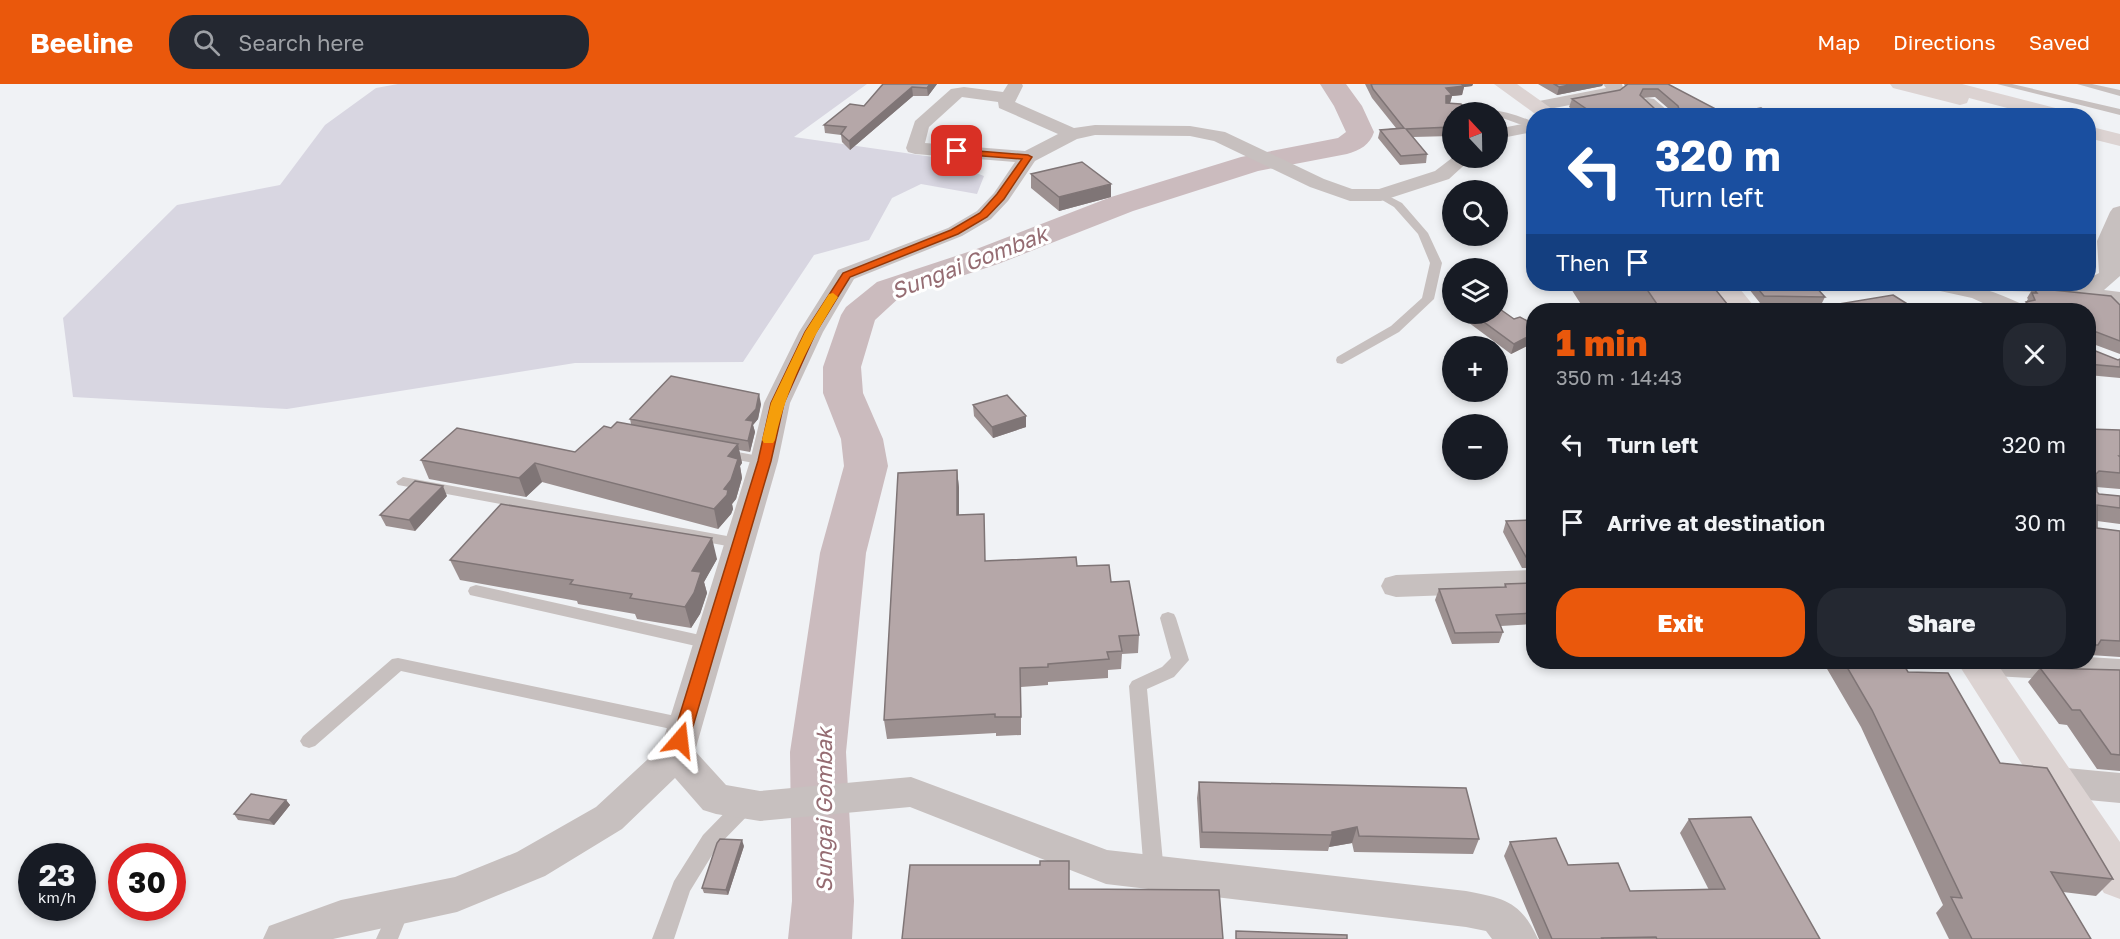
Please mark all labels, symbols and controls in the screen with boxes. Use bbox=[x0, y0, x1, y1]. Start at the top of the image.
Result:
search box bbox=[169, 15, 589, 69]
text: Beeline bbox=[30, 26, 133, 59]
icon: search bbox=[190, 26, 223, 59]
text: Search here bbox=[238, 29, 364, 56]
text: Map bbox=[1817, 29, 1860, 55]
text: Directions bbox=[1893, 29, 1996, 55]
text: Saved bbox=[2029, 29, 2090, 55]
north arrow bbox=[1442, 102, 1508, 168]
map controls bbox=[1442, 102, 1508, 480]
pin bbox=[931, 125, 982, 176]
text: 320 m bbox=[1655, 130, 1781, 180]
icon: left bbox=[1556, 132, 1634, 210]
icon: arrive bbox=[940, 134, 973, 167]
button: search bbox=[1442, 180, 1508, 246]
text: Turn left bbox=[1655, 181, 1764, 213]
water label: Sungai Gombak bbox=[887, 219, 1053, 304]
icon: arrive bbox=[1621, 246, 1654, 279]
text: Then bbox=[1556, 249, 1609, 276]
button: layers bbox=[1442, 258, 1508, 324]
text: 1 min bbox=[1556, 321, 1647, 364]
button: close bbox=[2003, 323, 2066, 386]
button: + bbox=[1442, 336, 1508, 402]
text: 350 m · 14:43 bbox=[1556, 365, 1682, 389]
button: − bbox=[1442, 414, 1508, 480]
icon: left bbox=[1556, 428, 1589, 461]
text: Turn left bbox=[1607, 431, 1698, 458]
text: 320 m bbox=[2002, 431, 2066, 458]
icon: arrive bbox=[1556, 506, 1589, 539]
text: Arrive at destination bbox=[1607, 509, 1825, 536]
text: 30 m bbox=[2015, 509, 2066, 536]
button: Exit bbox=[1556, 588, 1805, 657]
button: Share bbox=[1817, 588, 2066, 657]
position arrow bbox=[648, 708, 712, 772]
water label: Sungai Gombak bbox=[810, 725, 837, 892]
speed limit sign: 30 bbox=[108, 843, 186, 921]
text: 23 bbox=[39, 857, 75, 893]
text: km/h bbox=[38, 888, 76, 906]

